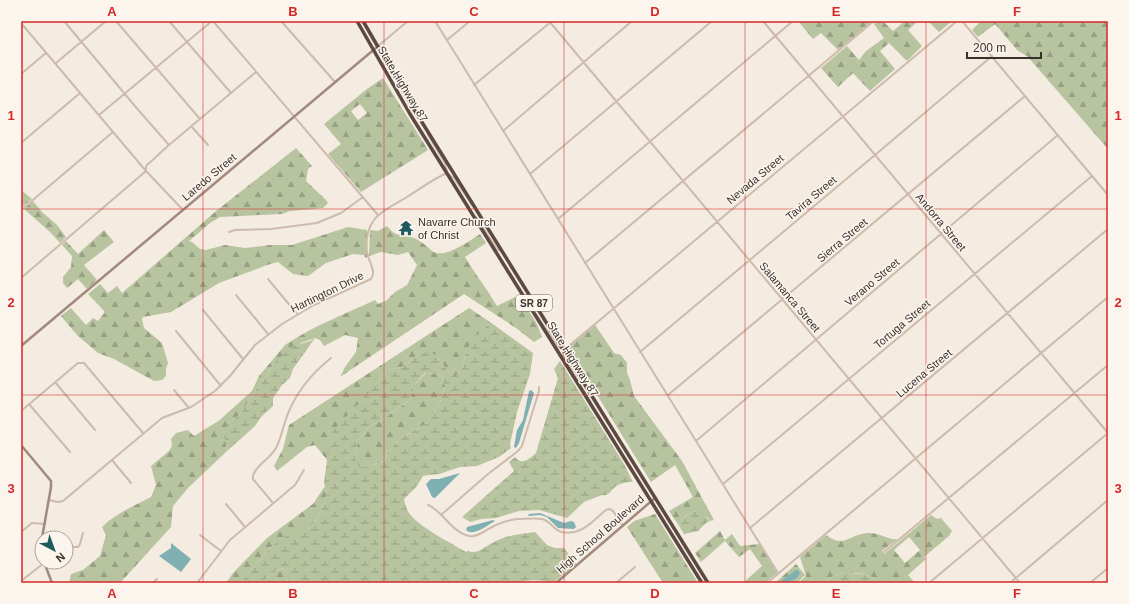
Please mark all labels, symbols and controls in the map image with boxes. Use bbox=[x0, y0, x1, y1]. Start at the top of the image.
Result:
text: A bbox=[107, 4, 117, 19]
text: B bbox=[288, 4, 298, 19]
text: C bbox=[469, 4, 479, 19]
text: D bbox=[650, 4, 660, 19]
text: E bbox=[832, 4, 841, 19]
text: F bbox=[1013, 4, 1021, 19]
scale bar bbox=[967, 34, 1041, 60]
text: 200 m bbox=[973, 41, 1006, 55]
street label: State Highway 87 bbox=[376, 44, 430, 124]
text: 1 bbox=[7, 108, 15, 123]
text: 1 bbox=[1114, 108, 1122, 123]
street label: Laredo Street bbox=[180, 151, 238, 203]
street label: Nevada Street bbox=[724, 152, 786, 206]
street label: Tavira Street bbox=[783, 174, 839, 222]
street label: Andorra Street bbox=[913, 191, 969, 253]
place label: Navarre Church of Christ bbox=[418, 216, 496, 241]
street label: Sierra Street bbox=[814, 216, 870, 264]
temple icon: Navarre Church of Christ bbox=[397, 219, 415, 237]
street label: Verano Street bbox=[842, 256, 902, 308]
street label: Salamanca Street bbox=[757, 260, 823, 334]
street label: Hartington Drive bbox=[289, 269, 365, 315]
text: 2 bbox=[7, 295, 15, 310]
road number: SR 87 bbox=[516, 295, 552, 311]
text: 2 bbox=[1114, 295, 1122, 310]
street label: Tortuga Street bbox=[872, 297, 932, 351]
street label: State Highway 87 bbox=[545, 319, 601, 399]
street label: Lucena Street bbox=[894, 346, 954, 400]
text: 3 bbox=[7, 481, 15, 496]
text: 3 bbox=[1114, 481, 1122, 496]
street label: High School Boulevard bbox=[554, 493, 646, 575]
north arrow bbox=[34, 530, 74, 570]
text: N bbox=[54, 550, 67, 565]
text: A bbox=[107, 586, 117, 601]
text: B bbox=[288, 586, 298, 601]
text: C bbox=[469, 586, 479, 601]
text: D bbox=[650, 586, 660, 601]
text: E bbox=[832, 586, 841, 601]
text: F bbox=[1013, 586, 1021, 601]

